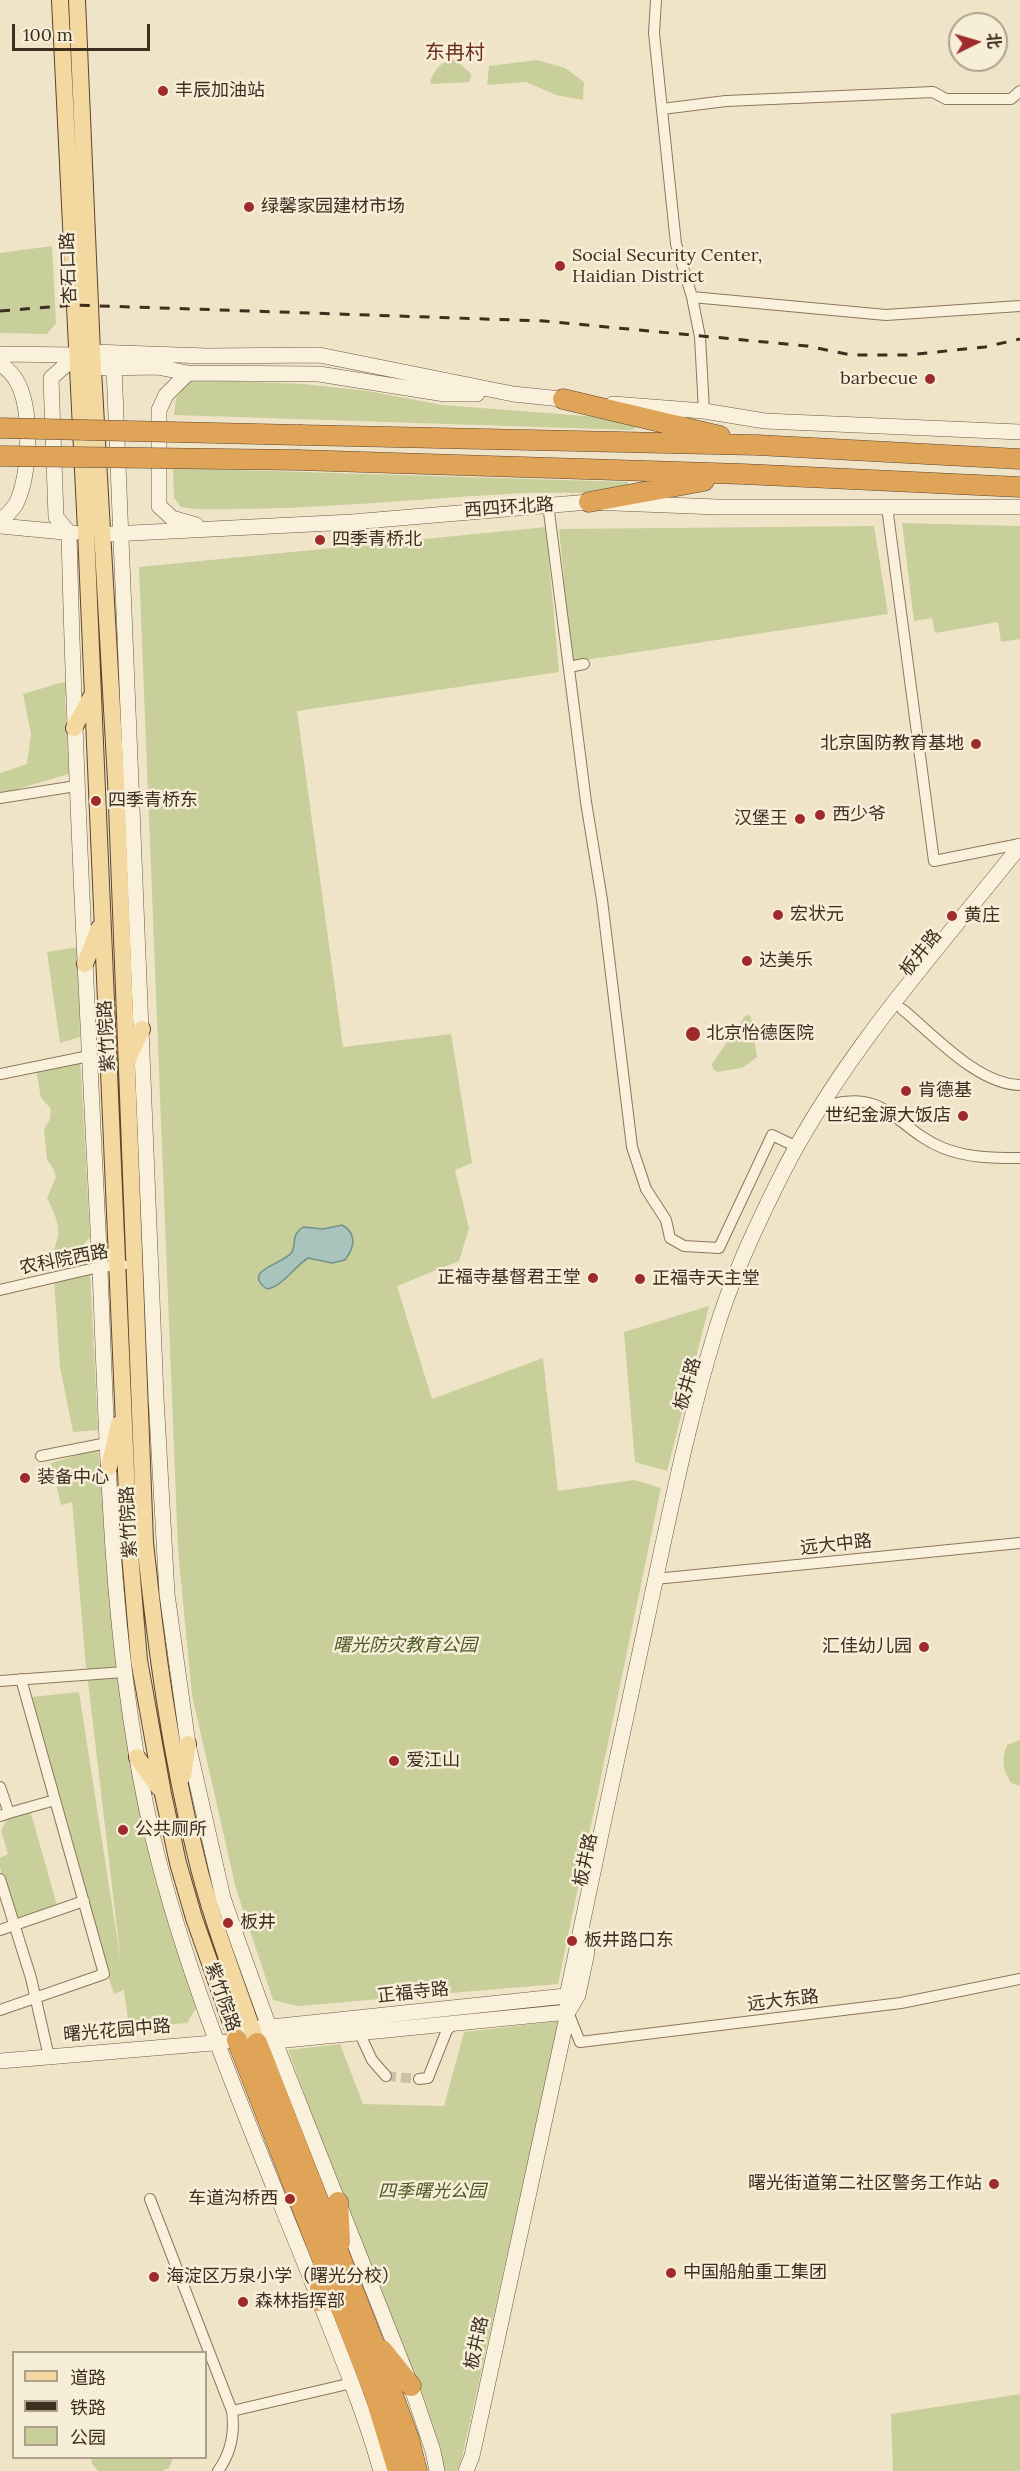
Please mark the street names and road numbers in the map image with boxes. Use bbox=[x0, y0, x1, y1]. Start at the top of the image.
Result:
street label: 杏石口路 bbox=[57, 232, 81, 304]
street label: 西四环北路 bbox=[463, 494, 555, 522]
street label: 板井路 bbox=[896, 925, 946, 981]
street label: 紫竹院路 bbox=[94, 999, 120, 1073]
street label: 农科院西路 bbox=[18, 1241, 110, 1279]
street label: 板井路 bbox=[670, 1355, 706, 1413]
street label: 紫竹院路 bbox=[116, 1485, 142, 1559]
street label: 远大中路 bbox=[799, 1530, 873, 1560]
street label: 板井路 bbox=[570, 1831, 602, 1889]
street label: 紫竹院路 bbox=[200, 1959, 244, 2035]
street label: 正福寺路 bbox=[376, 1978, 450, 2008]
street label: 远大东路 bbox=[746, 1986, 820, 2016]
street label: 曙光花园中路 bbox=[62, 2016, 172, 2046]
street label: 板井路 bbox=[461, 2314, 493, 2372]

